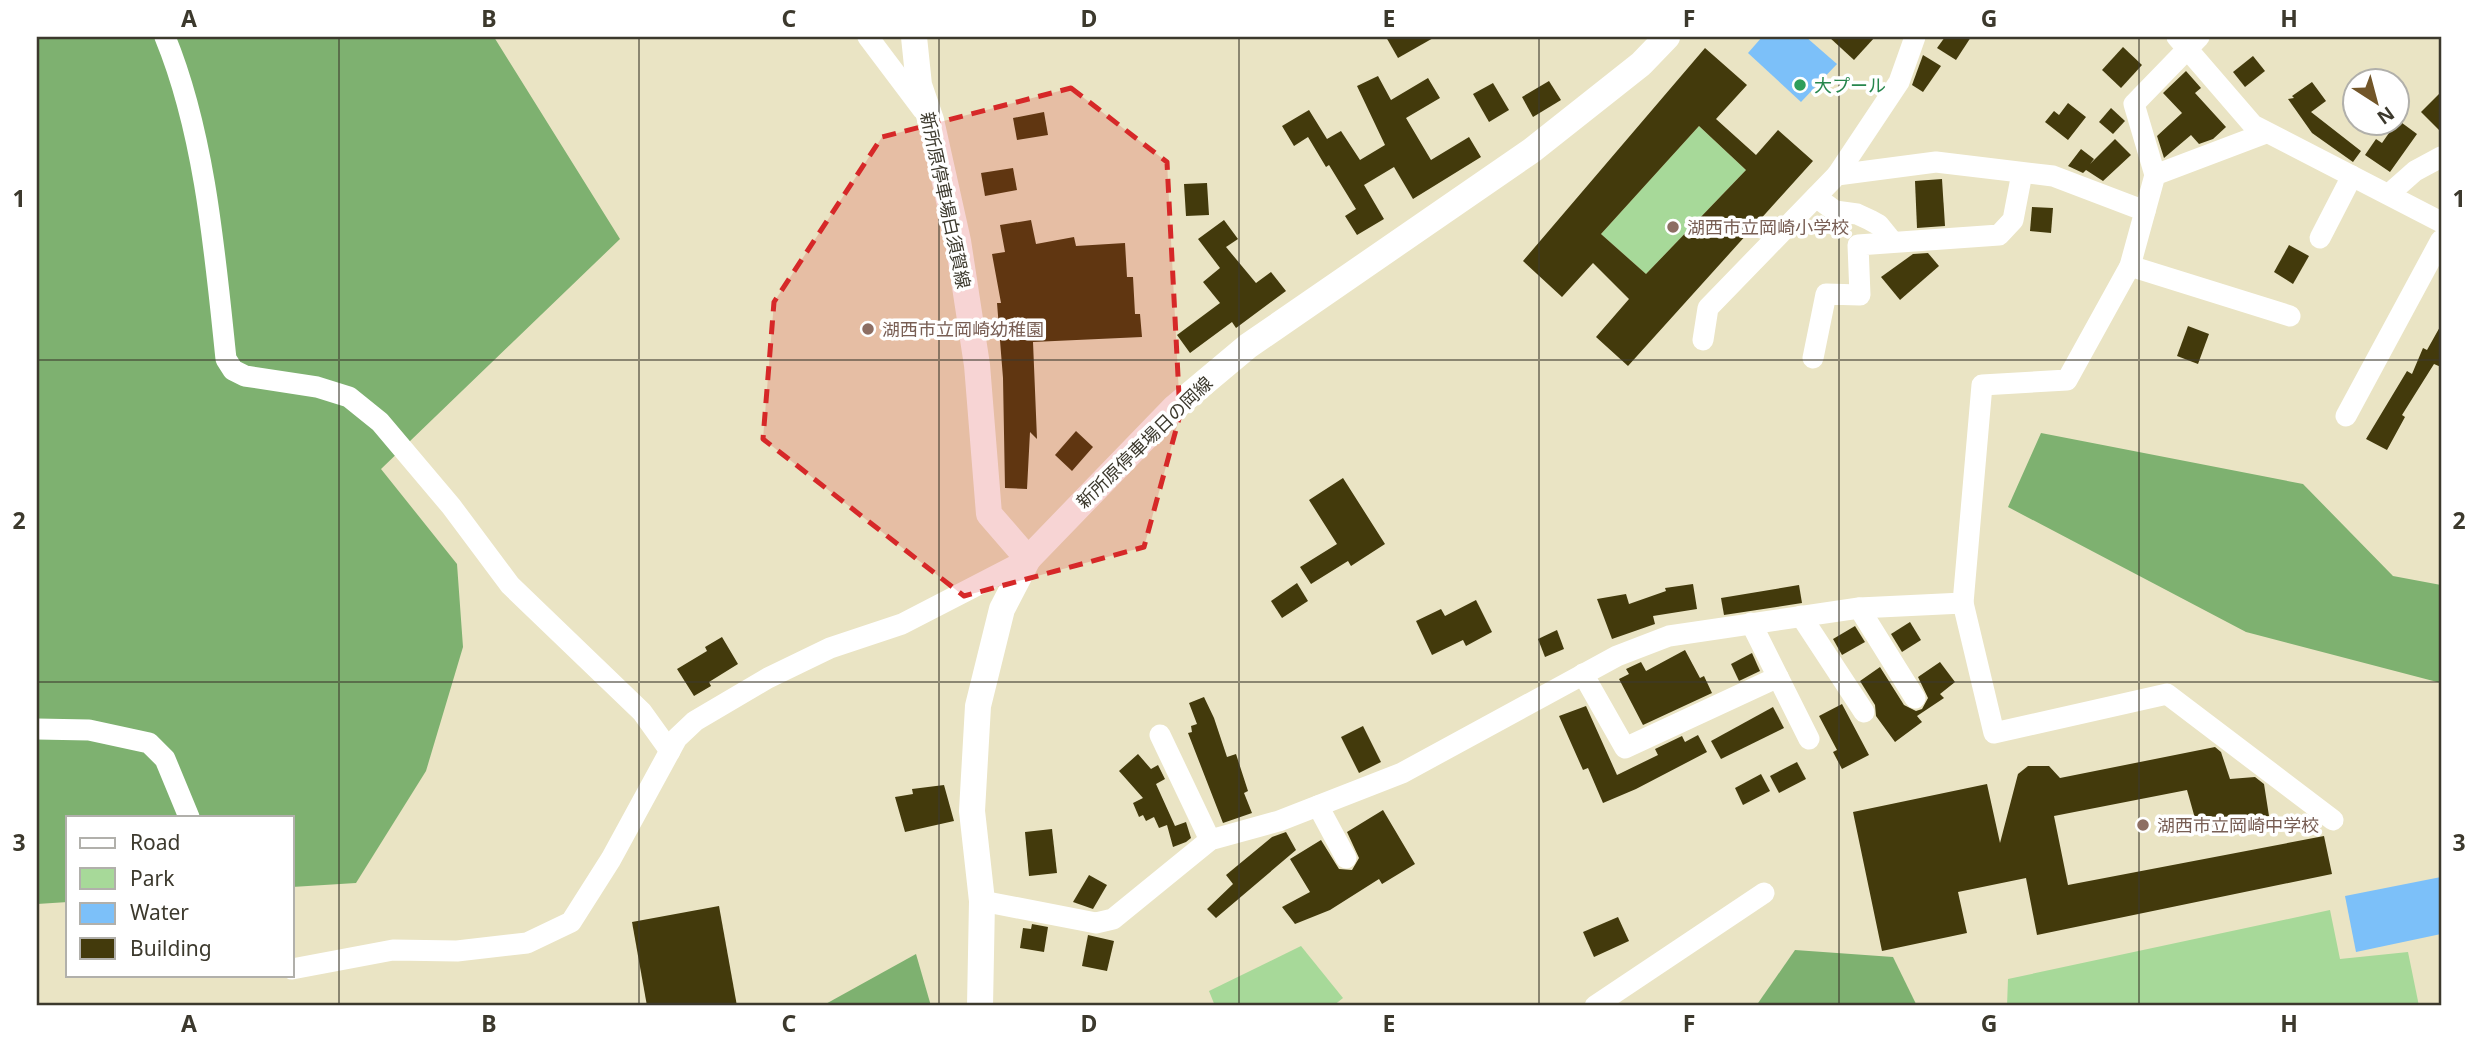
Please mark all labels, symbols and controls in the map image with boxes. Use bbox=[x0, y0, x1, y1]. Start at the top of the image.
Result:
text: A bbox=[181, 2, 197, 34]
text: B bbox=[481, 2, 497, 34]
text: C bbox=[782, 2, 797, 34]
text: D bbox=[1081, 2, 1097, 34]
text: E bbox=[1383, 2, 1395, 34]
text: F bbox=[1683, 2, 1695, 34]
text: G bbox=[1981, 2, 1997, 34]
text: H bbox=[2280, 2, 2298, 34]
north arrow bbox=[2342, 66, 2412, 136]
place label: 大プール bbox=[1814, 73, 1886, 97]
marker: 大プール bbox=[1792, 77, 1808, 93]
text: N bbox=[2372, 101, 2400, 131]
street label: 新所原停車場白須賀線 bbox=[916, 109, 976, 291]
text: 1 bbox=[12, 182, 26, 214]
text: 1 bbox=[2452, 182, 2466, 214]
place label: 湖西市立岡崎小学校 bbox=[1687, 215, 1849, 239]
marker: 湖西市立岡崎小学校 bbox=[1665, 219, 1681, 235]
place label: 湖西市立岡崎幼稚園 bbox=[882, 317, 1044, 341]
marker: 湖西市立岡崎幼稚園 bbox=[860, 321, 876, 337]
street label: 新所原停車場日の岡線 bbox=[1071, 371, 1217, 513]
text: 2 bbox=[12, 504, 26, 536]
text: 2 bbox=[2452, 504, 2466, 536]
place label: 湖西市立岡崎中学校 bbox=[2157, 813, 2319, 837]
legend bbox=[66, 816, 294, 976]
marker: 湖西市立岡崎中学校 bbox=[2135, 817, 2151, 833]
text: 3 bbox=[12, 826, 26, 858]
text: 3 bbox=[2452, 826, 2466, 858]
text: Road bbox=[130, 828, 180, 856]
text: Park bbox=[130, 864, 175, 892]
text: Water bbox=[130, 898, 189, 926]
text: Building bbox=[130, 934, 212, 962]
text: A bbox=[181, 1007, 197, 1039]
text: B bbox=[481, 1007, 497, 1039]
text: C bbox=[782, 1007, 797, 1039]
text: D bbox=[1081, 1007, 1097, 1039]
text: E bbox=[1383, 1007, 1395, 1039]
text: F bbox=[1683, 1007, 1695, 1039]
text: G bbox=[1981, 1007, 1997, 1039]
text: H bbox=[2280, 1007, 2298, 1039]

